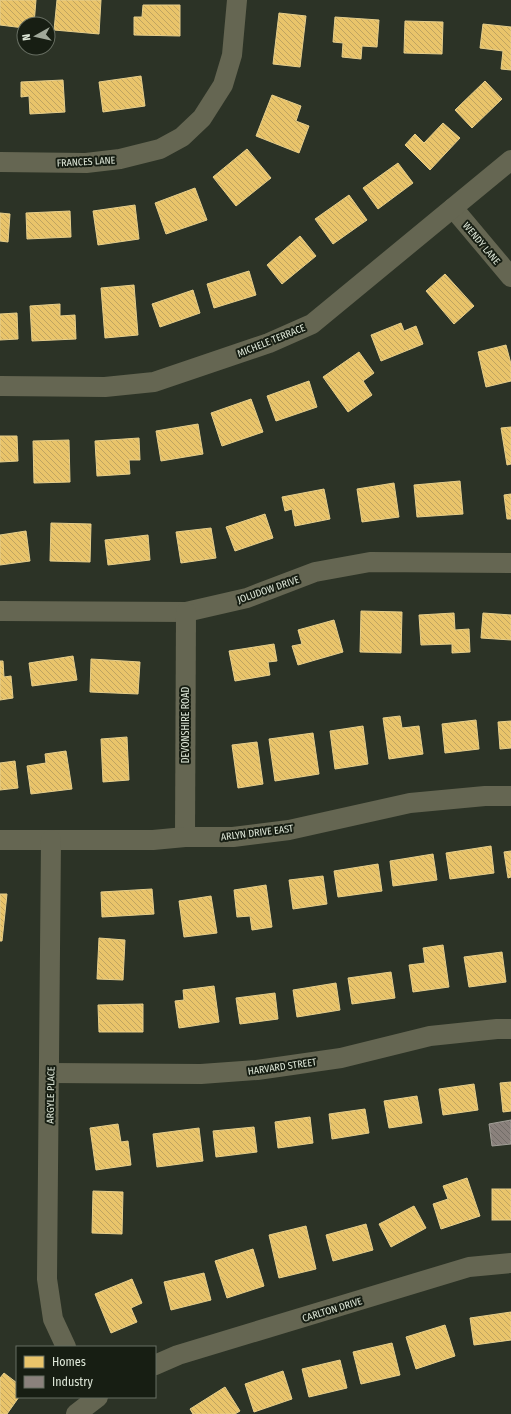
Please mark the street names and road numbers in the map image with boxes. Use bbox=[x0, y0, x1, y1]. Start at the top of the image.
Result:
street label: FRANCES LANE bbox=[56, 154, 116, 170]
street label: WENDY LANE bbox=[460, 220, 503, 267]
street label: MICHELE TERRACE bbox=[236, 322, 307, 360]
street label: JOLUDOW DRIVE bbox=[236, 574, 301, 606]
street label: DEVONSHIRE ROAD bbox=[180, 687, 192, 763]
street label: ARLYN DRIVE EAST bbox=[220, 823, 294, 843]
street label: HARVARD STREET bbox=[247, 1056, 318, 1078]
street label: ARGYLE PLACE bbox=[45, 1066, 58, 1124]
street label: CARLTON DRIVE bbox=[301, 1295, 364, 1325]

